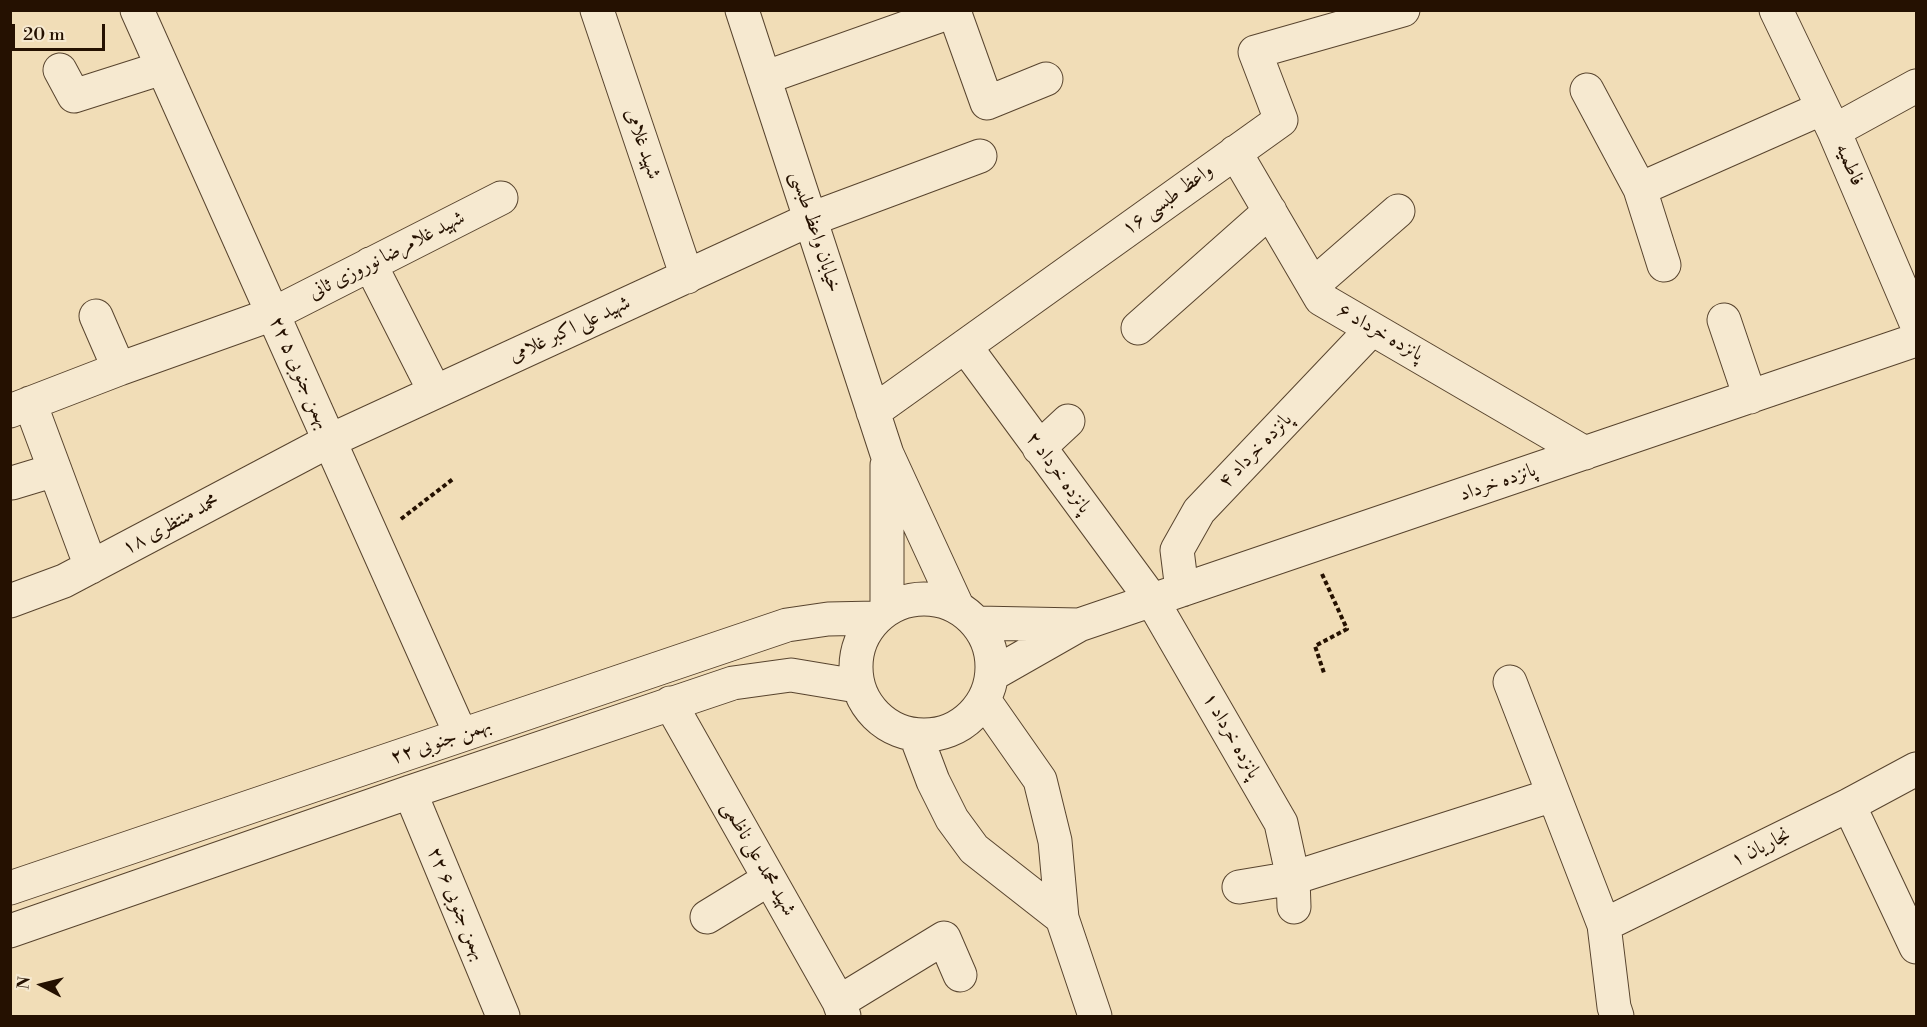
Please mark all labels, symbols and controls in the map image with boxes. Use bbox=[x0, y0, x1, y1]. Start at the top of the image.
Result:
scale bar bbox=[15, 12, 108, 50]
text: 20 m bbox=[23, 23, 65, 46]
street label: شهید غلامی bbox=[619, 105, 665, 183]
street label: فاطمیه bbox=[1829, 140, 1869, 190]
street label: واعظ طبسی ۱۶ bbox=[1118, 159, 1218, 241]
street label: خیابان واعظ طبسی bbox=[784, 168, 846, 296]
street label: شهید غلامرضا نوروزی ثانی bbox=[305, 206, 469, 306]
street label: شهید علی اکبر غلامی bbox=[505, 291, 635, 369]
street label: پانزده خرداد ۶ bbox=[1333, 299, 1427, 367]
street label: ۲۲ بهمن جنوبی ۵ bbox=[263, 313, 335, 433]
street label: پانزده خرداد ۴ bbox=[1214, 408, 1298, 494]
street label: پانزده خرداد ۲ bbox=[1020, 427, 1096, 519]
street label: پانزده خرداد bbox=[1456, 459, 1540, 507]
street label: محمد منتظری ۱۸ bbox=[118, 489, 224, 561]
street label: پانزده خرداد ۱ bbox=[1197, 689, 1265, 783]
street label: ۲۲ بهمن جنوبی bbox=[387, 714, 495, 770]
street label: شهید محمد علی ناظمی bbox=[715, 797, 801, 921]
street label: نجاریان ۱ bbox=[1727, 823, 1795, 873]
street label: ۲۲ بهمن جنوبی ۶ bbox=[421, 844, 491, 964]
north arrow bbox=[12, 955, 72, 1015]
text: N bbox=[13, 975, 35, 990]

